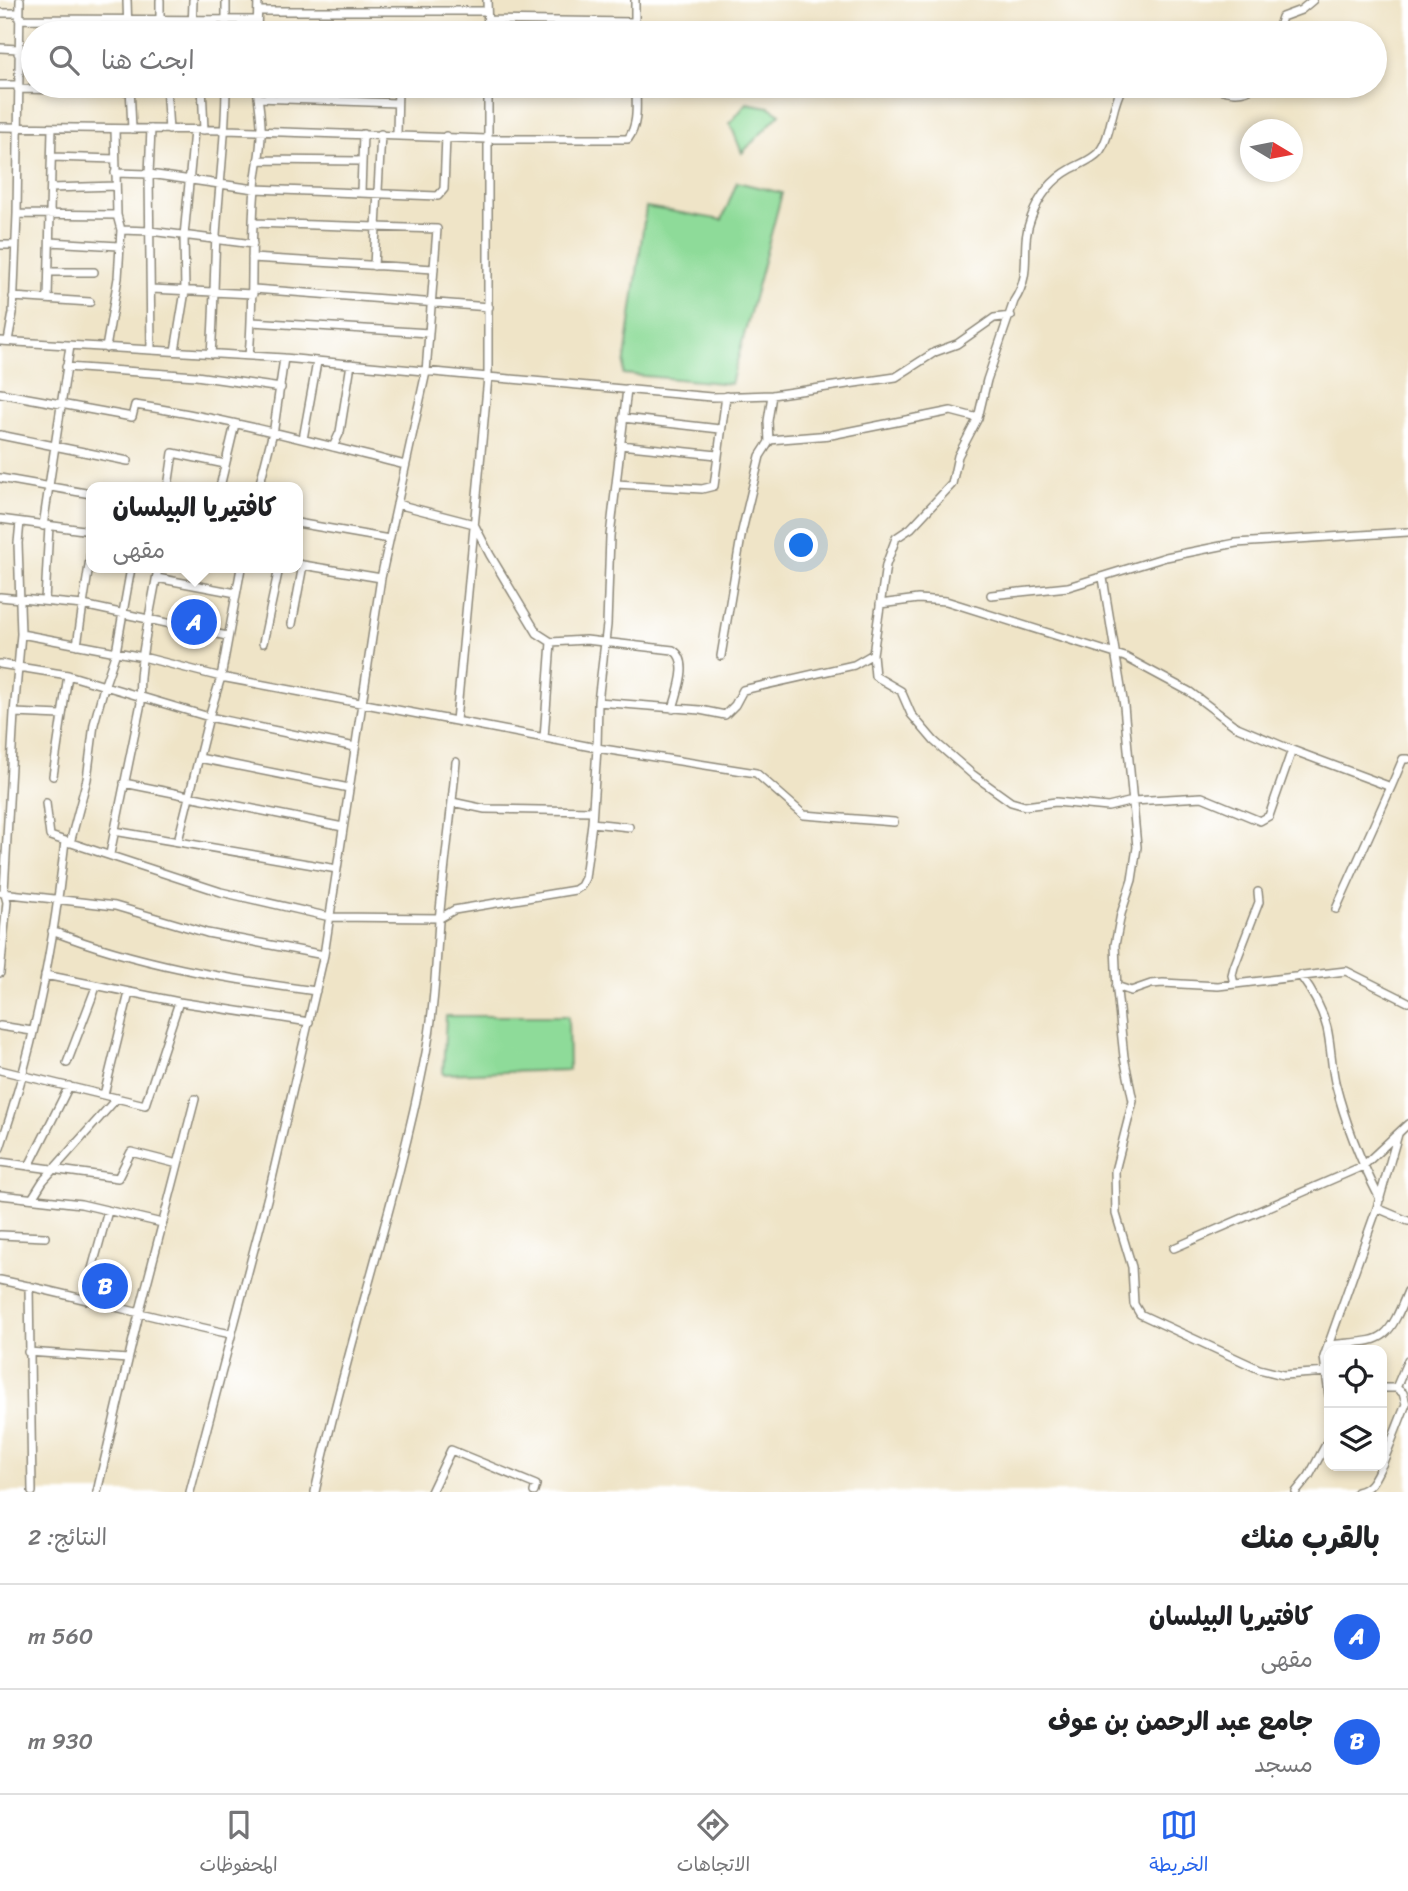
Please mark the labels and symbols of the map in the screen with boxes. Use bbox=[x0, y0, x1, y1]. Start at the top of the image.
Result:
north arrow bbox=[1240, 119, 1303, 182]
your location bbox=[784, 528, 818, 562]
pin: A bbox=[171, 596, 217, 648]
pin: B bbox=[82, 1260, 128, 1312]

